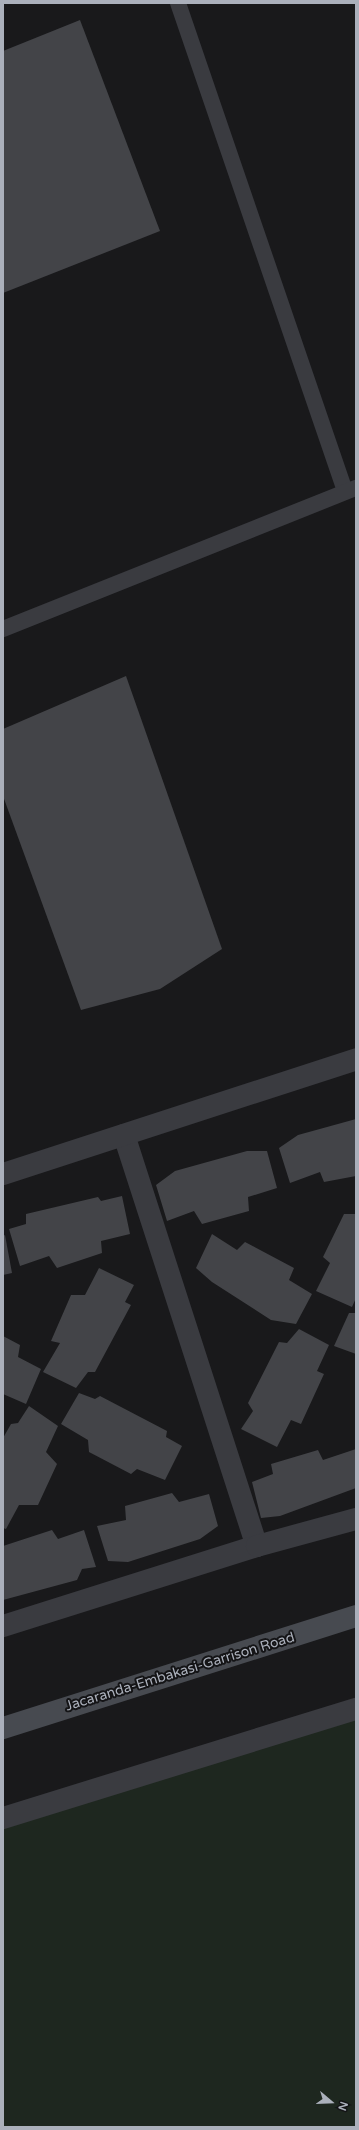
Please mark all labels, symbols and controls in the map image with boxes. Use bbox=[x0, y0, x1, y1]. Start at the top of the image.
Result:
street label: Jacaranda-Embakasi-Garrison Road bbox=[63, 1629, 297, 1715]
north arrow bbox=[311, 2082, 351, 2122]
text: N bbox=[335, 2100, 350, 2112]

